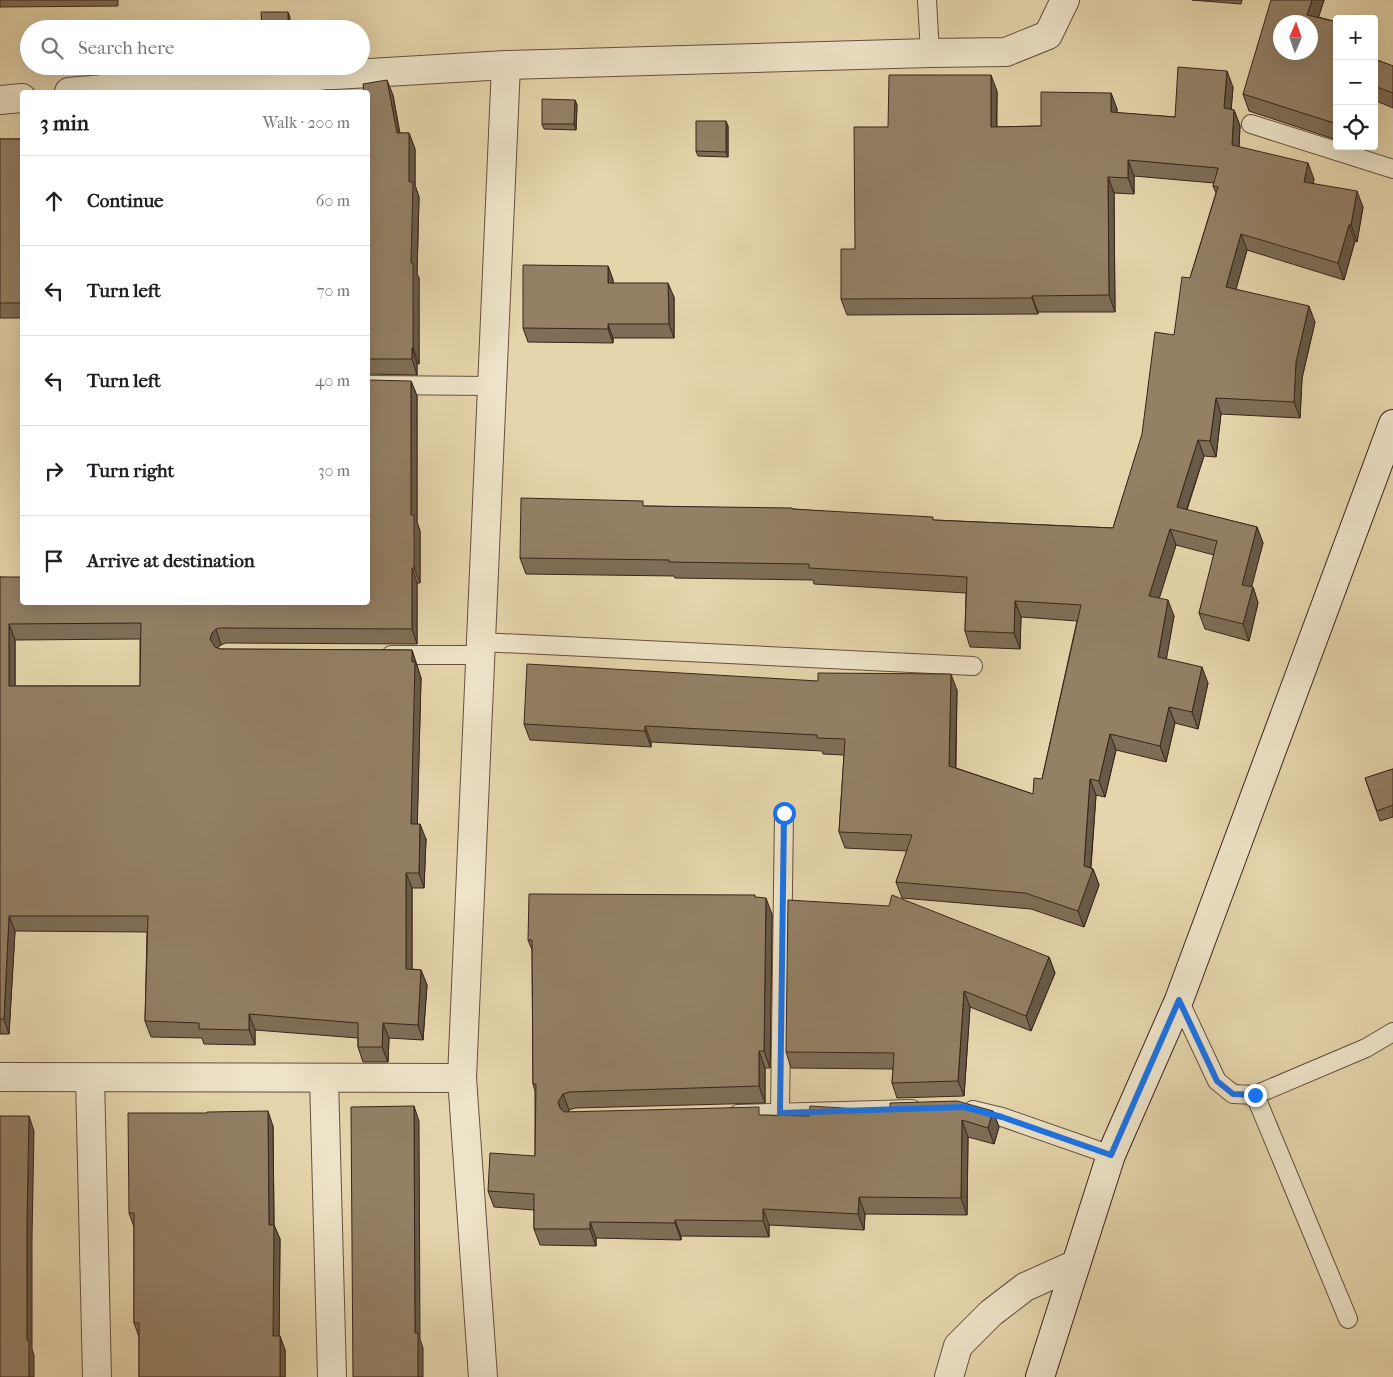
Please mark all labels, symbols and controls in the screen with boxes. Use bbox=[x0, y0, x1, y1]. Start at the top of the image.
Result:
north arrow bbox=[1273, 15, 1318, 60]
map controls bbox=[1333, 15, 1378, 150]
button: + bbox=[1333, 15, 1378, 60]
search box bbox=[20, 20, 370, 75]
icon: search bbox=[38, 34, 66, 62]
text: Search here bbox=[78, 37, 174, 59]
button: − bbox=[1333, 60, 1378, 105]
button: locate bbox=[1333, 105, 1378, 150]
text: 3 min bbox=[40, 111, 89, 135]
text: Walk · 200 m bbox=[263, 113, 350, 132]
icon: ahead bbox=[40, 187, 68, 215]
text: Continue bbox=[87, 190, 163, 212]
text: 60 m bbox=[316, 191, 350, 210]
icon: left bbox=[40, 277, 68, 305]
text: Turn left bbox=[87, 280, 161, 302]
text: 70 m bbox=[317, 281, 350, 300]
icon: left bbox=[40, 367, 68, 395]
text: Turn left bbox=[87, 370, 161, 392]
text: 40 m bbox=[315, 371, 350, 390]
icon: right bbox=[40, 457, 68, 485]
text: Turn right bbox=[87, 460, 174, 482]
text: 30 m bbox=[318, 461, 350, 480]
icon: arrive bbox=[40, 547, 68, 575]
text: Arrive at destination bbox=[87, 550, 255, 572]
route start bbox=[773, 802, 796, 825]
route end bbox=[1244, 1084, 1267, 1107]

